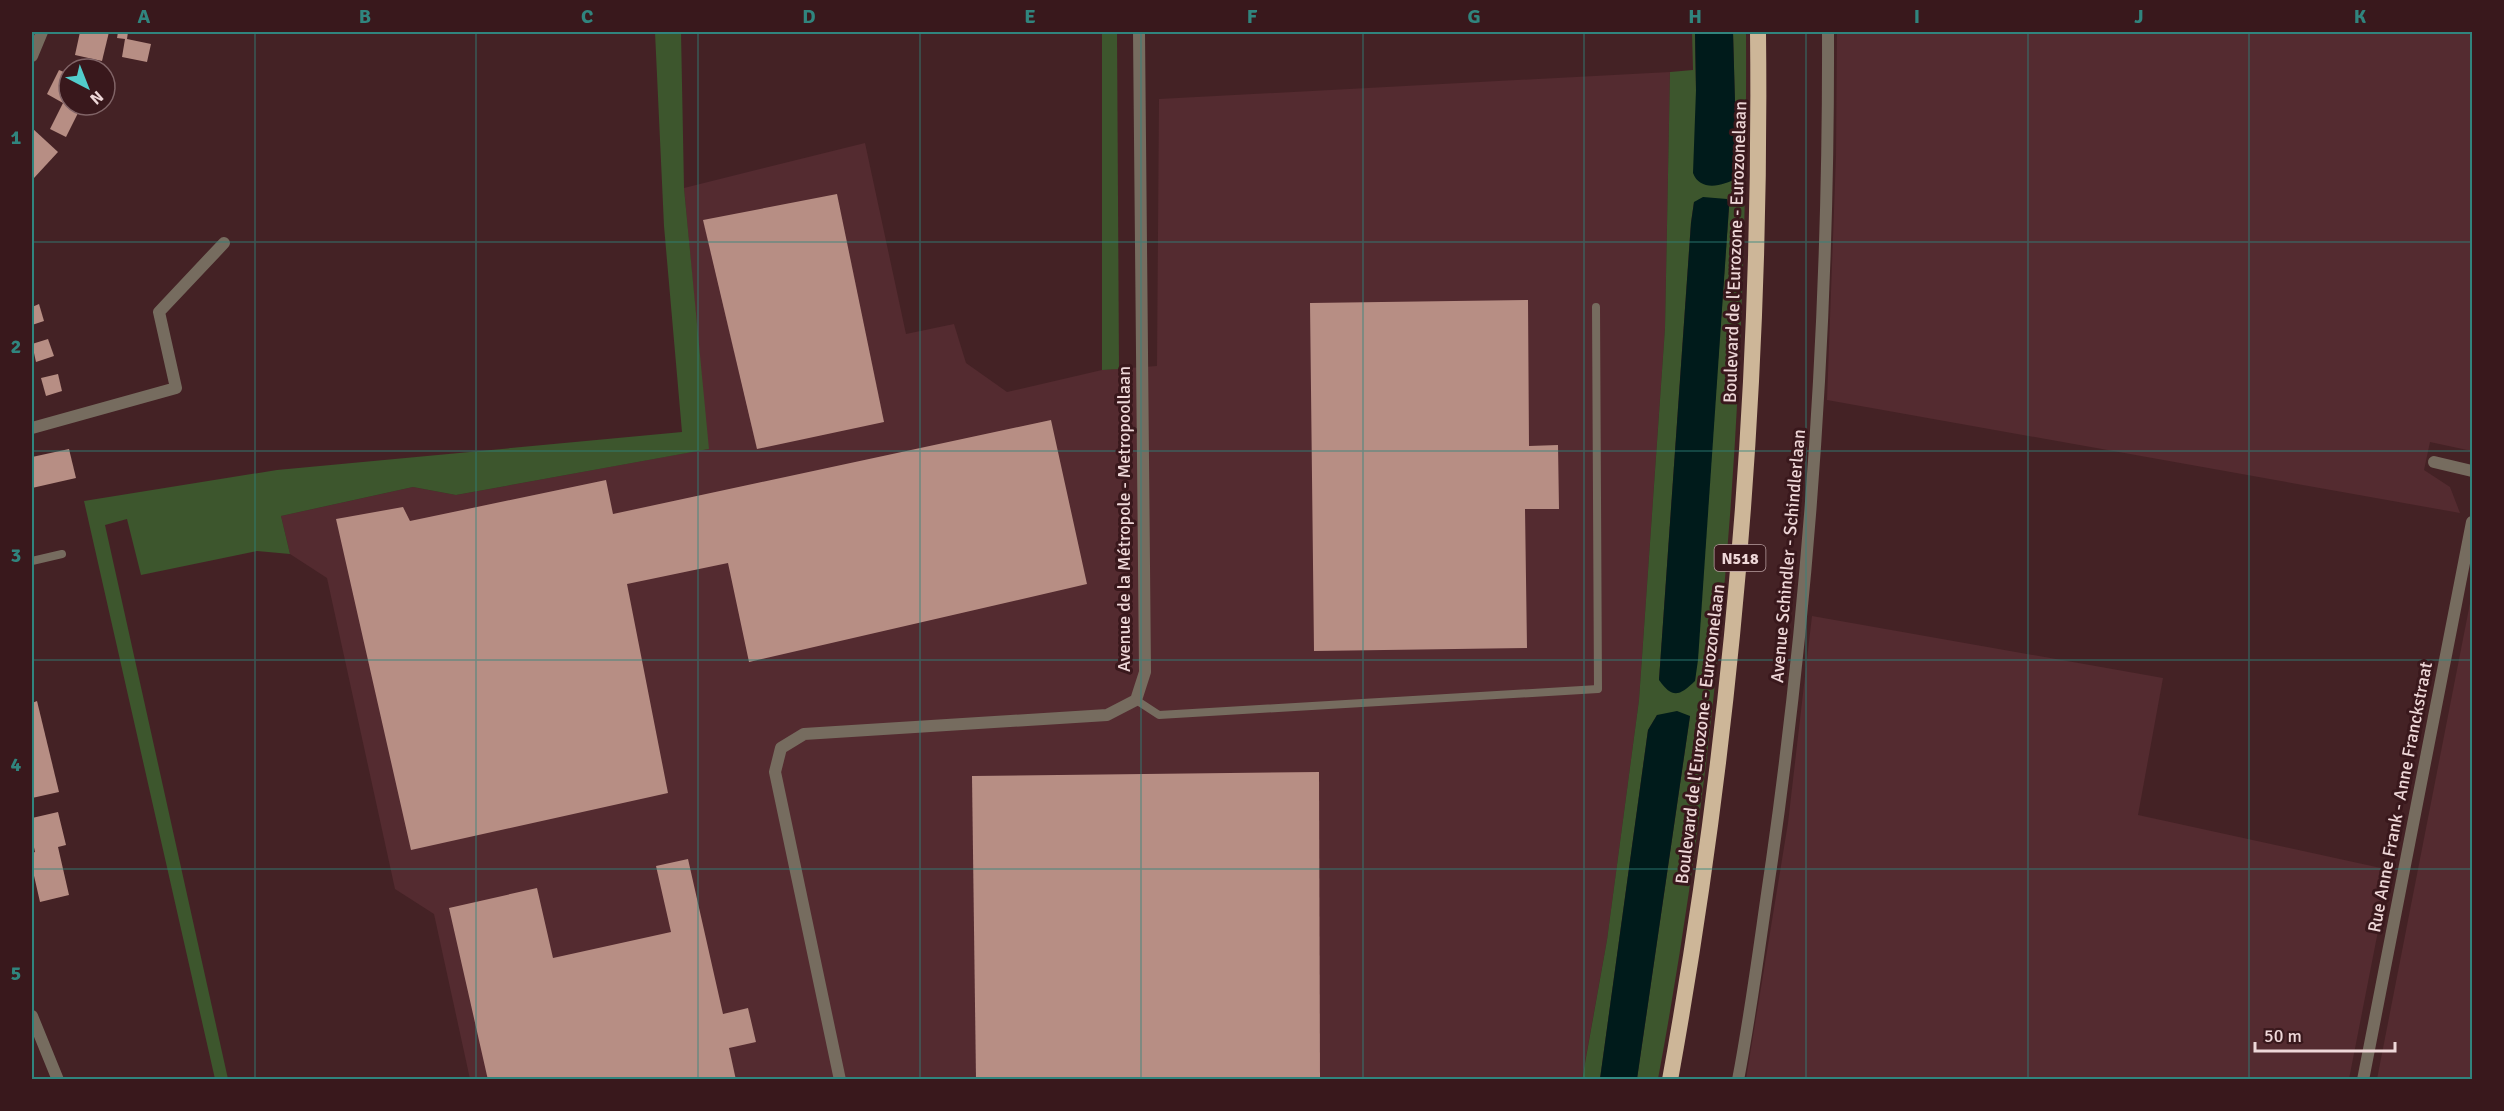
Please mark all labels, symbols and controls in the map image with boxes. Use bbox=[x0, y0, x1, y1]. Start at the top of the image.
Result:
text: A bbox=[138, 4, 151, 29]
text: B bbox=[359, 4, 371, 29]
text: C bbox=[581, 4, 593, 29]
text: D bbox=[802, 4, 816, 29]
text: E bbox=[1024, 4, 1036, 29]
text: F bbox=[1247, 4, 1258, 29]
text: G bbox=[1467, 4, 1481, 29]
text: H bbox=[1688, 4, 1702, 29]
text: I bbox=[1914, 4, 1920, 29]
text: J bbox=[2134, 4, 2144, 29]
text: K bbox=[2354, 4, 2367, 29]
north arrow bbox=[57, 57, 117, 117]
text: N bbox=[86, 86, 107, 109]
street label: Boulevard de l'Eurozone - Eurozonelaan bbox=[1719, 101, 1751, 403]
text: 1 bbox=[11, 125, 22, 150]
text: 2 bbox=[11, 334, 21, 359]
street label: Avenue de la Métropole - Metropoollaan bbox=[1113, 366, 1135, 672]
street label: Avenue Schindler - Schindlerlaan bbox=[1766, 428, 1810, 684]
text: 3 bbox=[11, 543, 21, 568]
road number: N518 bbox=[1714, 545, 1766, 571]
street label: Boulevard de l'Eurozone - Eurozonelaan bbox=[1671, 583, 1729, 885]
street label: Rue Anne Frank - Anne Franckstraat bbox=[2363, 660, 2437, 934]
text: 4 bbox=[11, 752, 22, 777]
text: 5 bbox=[11, 961, 21, 986]
scale bar bbox=[2255, 1015, 2394, 1053]
text: 50 m bbox=[2264, 1025, 2302, 1047]

